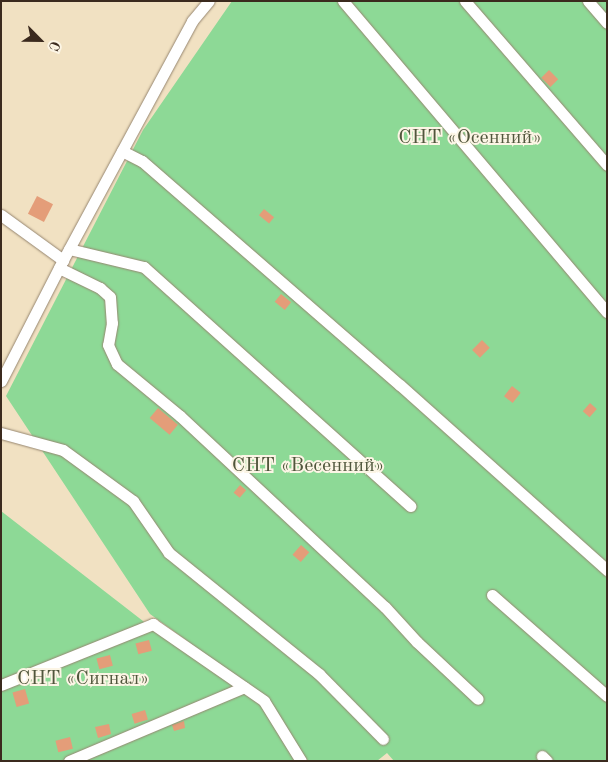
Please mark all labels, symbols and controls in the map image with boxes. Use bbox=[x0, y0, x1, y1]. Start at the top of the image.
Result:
north arrow bbox=[15, 15, 65, 65]
text: С bbox=[46, 39, 62, 53]
park label: СНТ «Осенний» bbox=[398, 126, 542, 150]
park label: СНТ «Весенний» bbox=[232, 454, 384, 478]
park label: СНТ «Сигнал» bbox=[17, 667, 149, 691]

